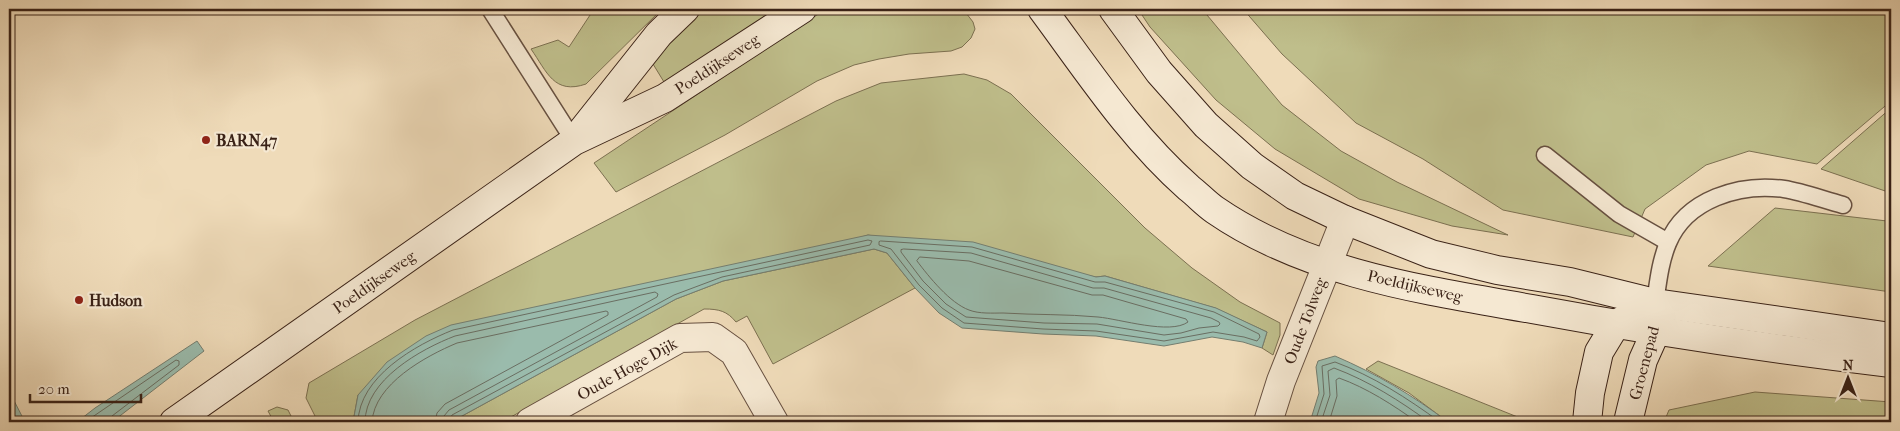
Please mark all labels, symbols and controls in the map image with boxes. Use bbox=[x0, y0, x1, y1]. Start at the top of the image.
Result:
street label: Poeldijkseweg bbox=[671, 29, 763, 98]
place label: BARN47 bbox=[216, 131, 278, 151]
marker: BARN47 bbox=[200, 134, 212, 146]
street label: Poeldijkseweg bbox=[329, 246, 420, 318]
street label: Poeldijkseweg bbox=[1366, 266, 1465, 306]
street label: Oude Tolweg bbox=[1280, 275, 1330, 367]
place label: Hudson bbox=[89, 291, 143, 310]
marker: Hudson bbox=[73, 294, 85, 306]
street label: Groenepad bbox=[1625, 324, 1663, 402]
street label: Oude Hoge Dijk bbox=[574, 333, 681, 404]
north arrow bbox=[1822, 354, 1872, 404]
text: N bbox=[1843, 357, 1854, 374]
scale bar bbox=[30, 371, 141, 403]
text: 20 m bbox=[38, 380, 70, 398]

